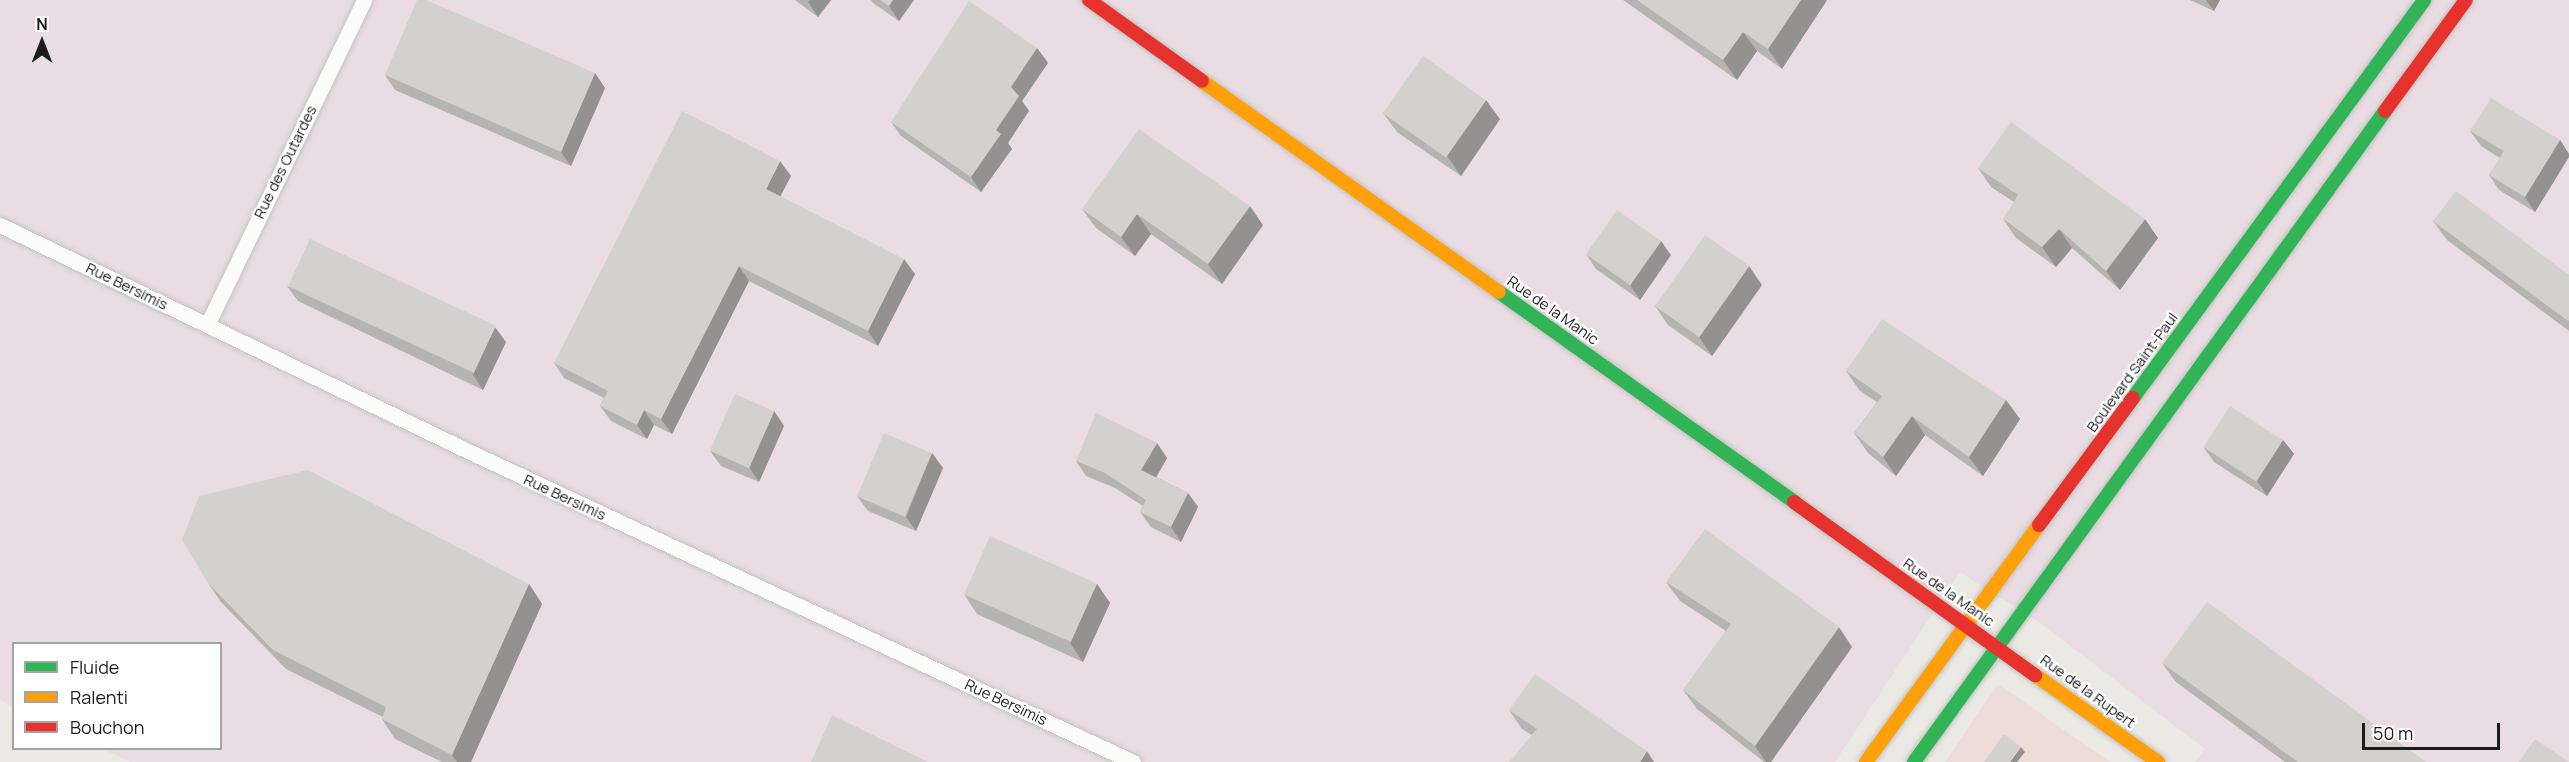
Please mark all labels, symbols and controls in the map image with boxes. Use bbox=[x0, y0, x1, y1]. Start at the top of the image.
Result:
north arrow bbox=[12, 12, 72, 72]
text: N bbox=[36, 13, 48, 35]
street label: Rue des Outardes bbox=[250, 103, 320, 221]
street label: Rue Bersimis bbox=[83, 258, 171, 314]
street label: Rue de la Manic bbox=[1504, 272, 1602, 348]
street label: Boulevard Saint-Paul bbox=[2083, 309, 2181, 435]
street label: Rue Bersimis bbox=[521, 470, 609, 524]
street label: Rue de la Manic bbox=[1900, 554, 1998, 630]
legend bbox=[12, 642, 222, 750]
street label: Rue de la Rupert bbox=[2037, 650, 2139, 732]
text: Fluide bbox=[70, 655, 119, 679]
street label: Rue Bersimis bbox=[962, 675, 1050, 729]
text: Ralenti bbox=[70, 685, 128, 709]
scale bar bbox=[2365, 711, 2503, 749]
text: Bouchon bbox=[70, 715, 144, 739]
text: 50 m bbox=[2373, 721, 2413, 745]

